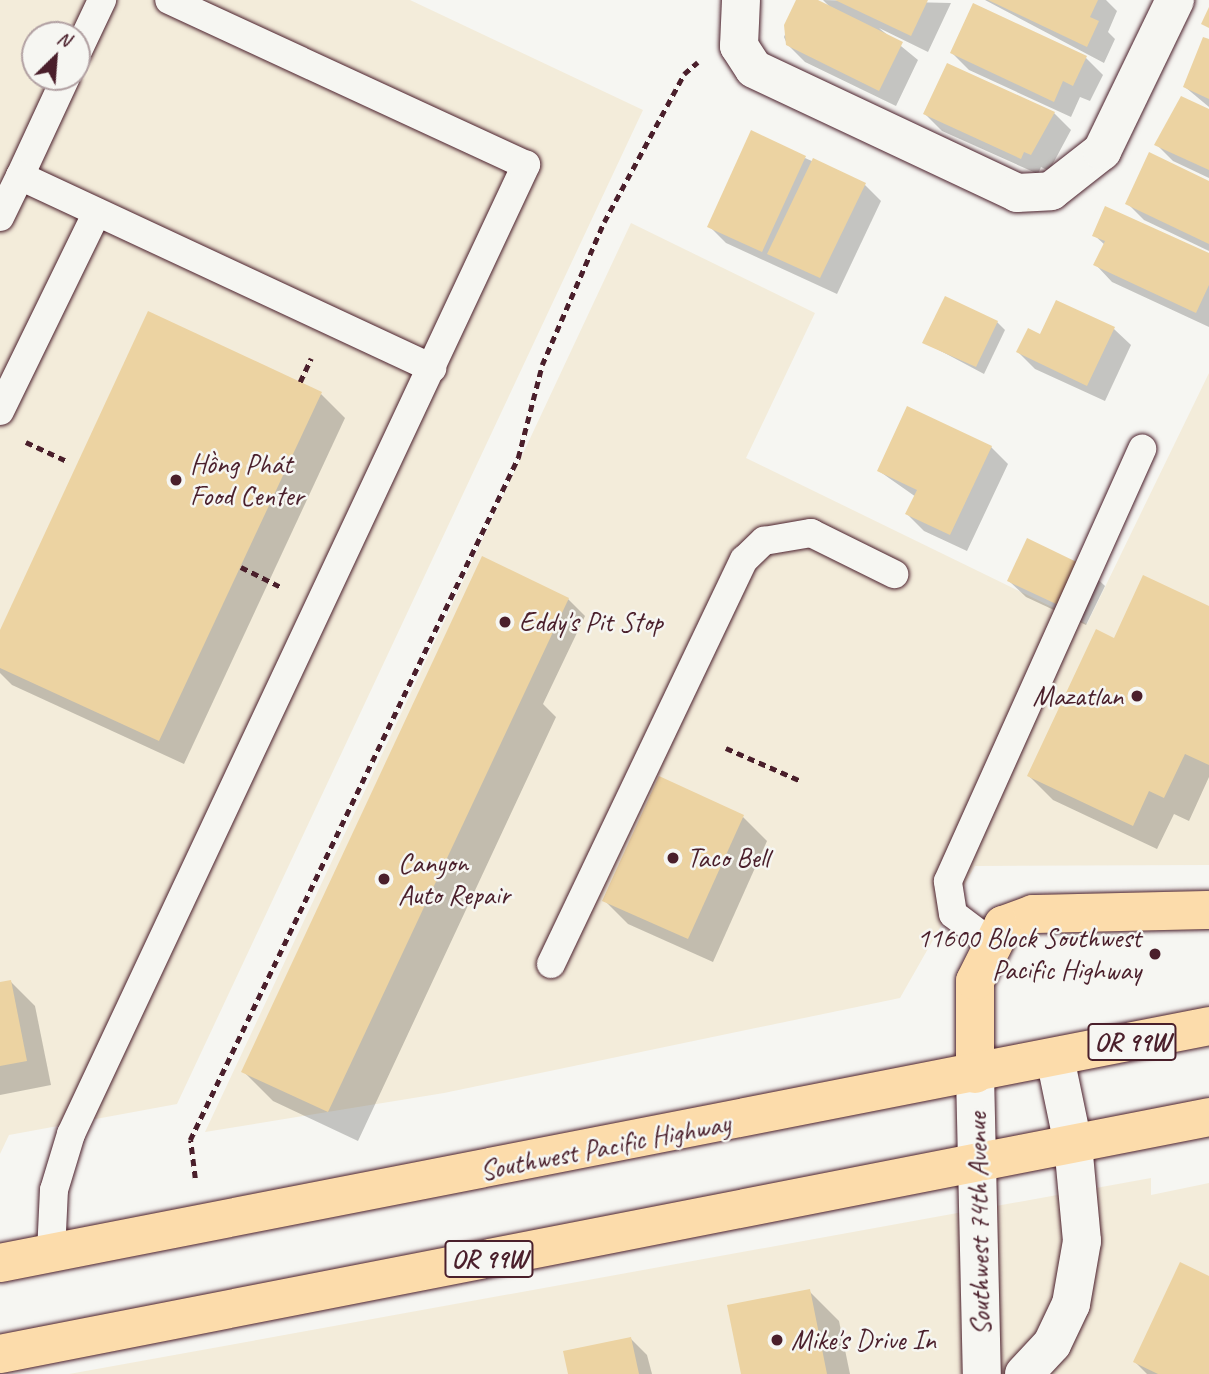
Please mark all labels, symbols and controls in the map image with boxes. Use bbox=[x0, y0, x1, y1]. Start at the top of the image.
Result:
north arrow bbox=[21, 21, 91, 91]
text: N bbox=[54, 25, 74, 52]
place label: Hồng Phát Food Center bbox=[190, 447, 303, 513]
marker: Hồng Phát Food Center bbox=[168, 472, 184, 488]
place label: Eddy's Pit Stop bbox=[519, 605, 663, 639]
marker: Eddy's Pit Stop bbox=[497, 614, 513, 630]
place label: Mazatlan bbox=[1032, 679, 1123, 713]
marker: Mazatlan bbox=[1129, 688, 1145, 704]
place label: Taco Bell bbox=[687, 841, 770, 875]
place label: Canyon Auto Repair bbox=[398, 846, 509, 912]
marker: Taco Bell bbox=[665, 850, 681, 866]
marker: Canyon Auto Repair bbox=[376, 871, 392, 887]
place label: 11600 Block Southwest Pacific Highway bbox=[917, 921, 1141, 987]
marker: 11600 Block Southwest Pacific Highway bbox=[1147, 946, 1163, 962]
road number: OR 99W bbox=[1086, 1020, 1178, 1064]
street label: Southwest Pacific Highway bbox=[478, 1106, 732, 1188]
street label: Southwest 74th Avenue bbox=[960, 1112, 998, 1336]
road number: OR 99W bbox=[444, 1236, 534, 1282]
place label: Mike's Drive In bbox=[791, 1323, 936, 1357]
marker: Mike's Drive In bbox=[769, 1332, 785, 1348]

